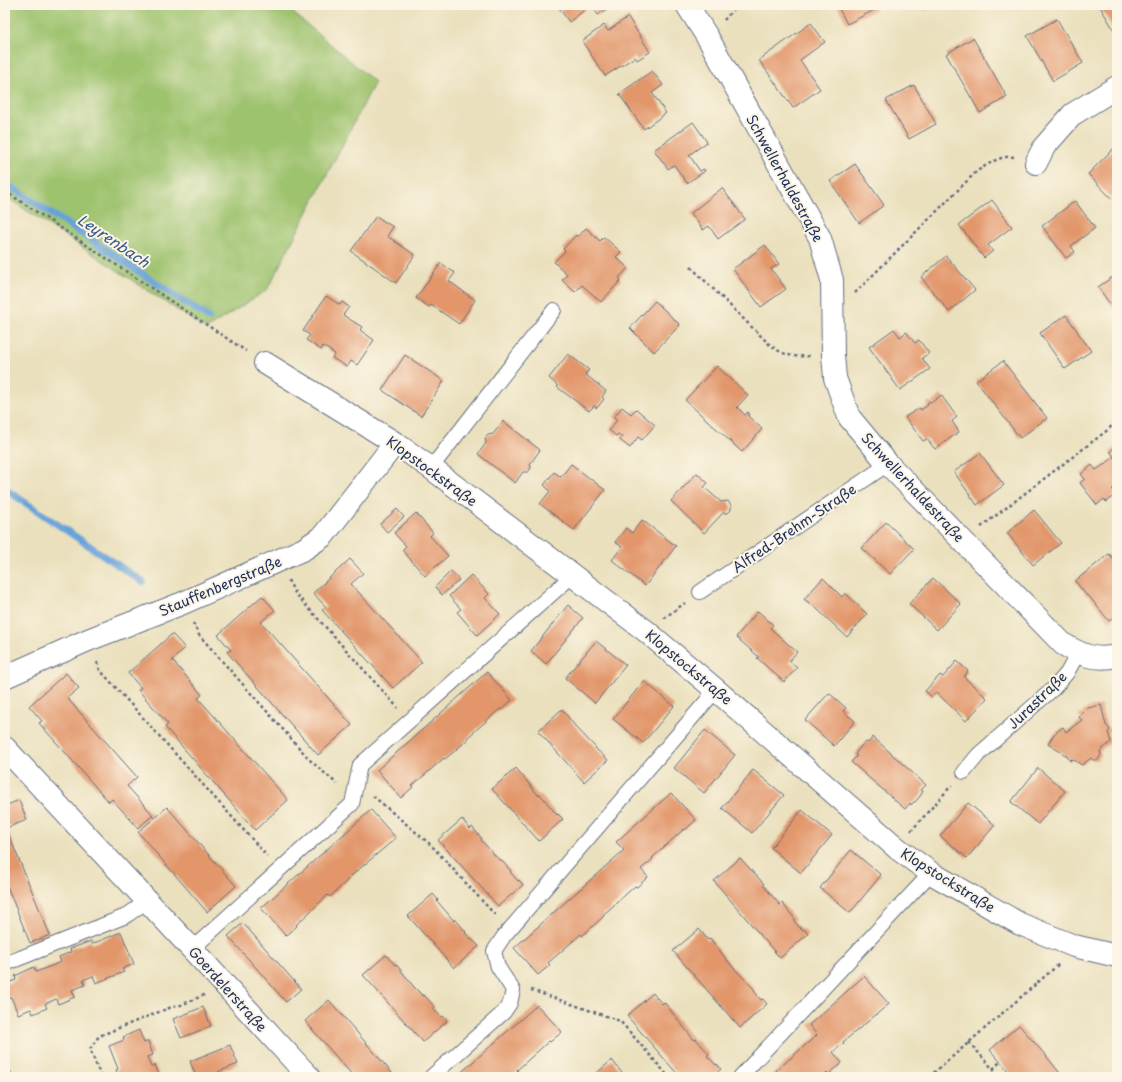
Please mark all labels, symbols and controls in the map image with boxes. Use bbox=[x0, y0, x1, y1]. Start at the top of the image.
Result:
street label: Schwellerhaldestraße bbox=[741, 110, 829, 246]
water label: Leyrenbach bbox=[74, 207, 155, 273]
street label: Schwellerhaldestraße bbox=[857, 428, 969, 546]
street label: Klopstockstraße bbox=[382, 431, 482, 511]
street label: Alfred-Brehm-Straße bbox=[728, 479, 860, 577]
street label: Stauffenbergstraße bbox=[155, 551, 285, 621]
street label: Klopstockstraße bbox=[641, 624, 737, 710]
street label: Jurastraße bbox=[1003, 666, 1071, 734]
street label: Klopstockstraße bbox=[897, 843, 999, 917]
street label: Goerdelerstraße bbox=[184, 942, 272, 1036]

